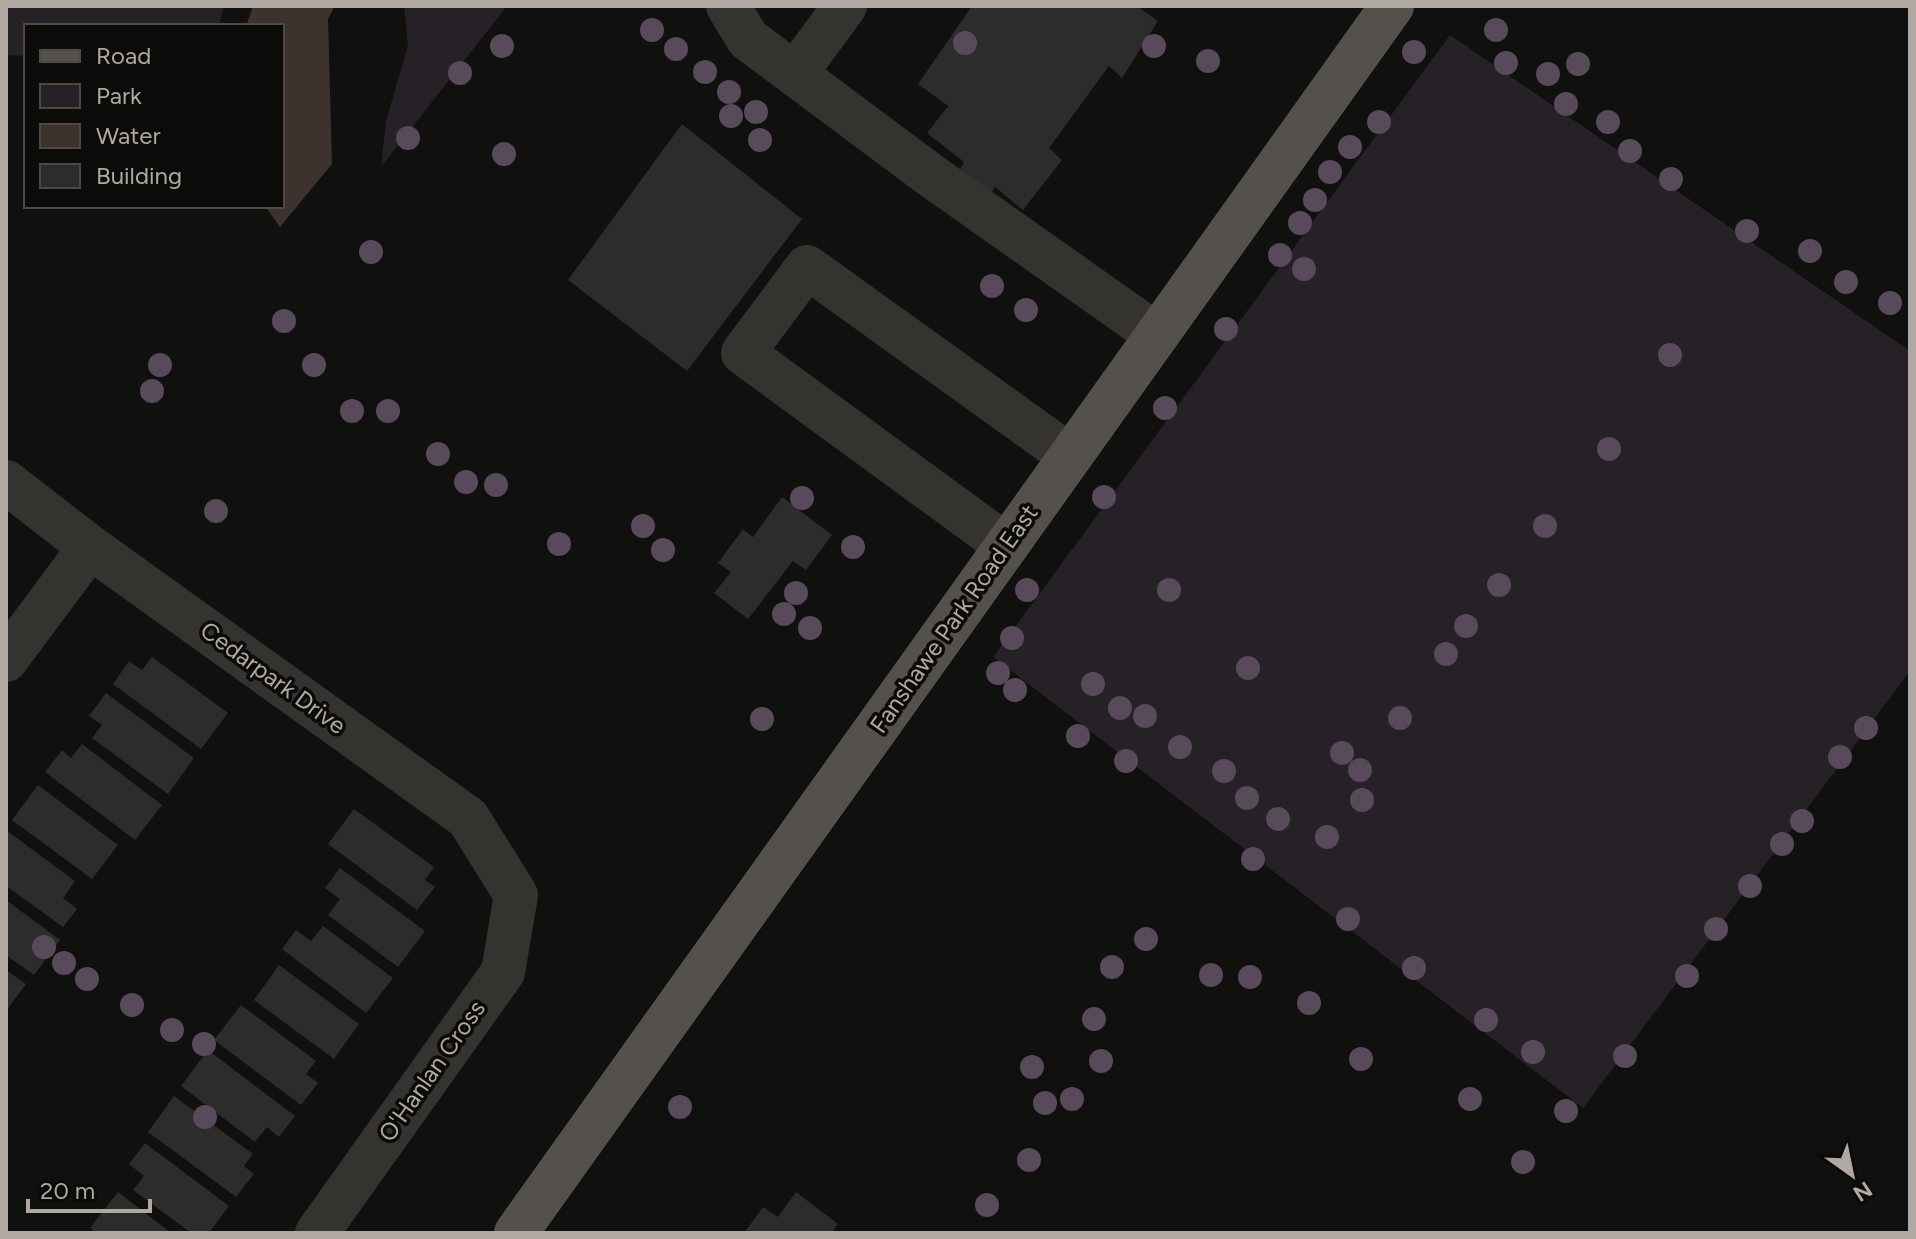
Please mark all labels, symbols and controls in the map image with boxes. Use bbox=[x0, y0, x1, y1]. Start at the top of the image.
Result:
legend bbox=[24, 24, 284, 208]
text: Road bbox=[96, 41, 151, 70]
text: Park bbox=[96, 81, 142, 110]
text: Water bbox=[96, 121, 161, 150]
text: Building bbox=[96, 161, 182, 190]
street label: Fanshawe Park Road East bbox=[864, 499, 1044, 739]
street label: Cedarpark Drive bbox=[195, 615, 352, 740]
street label: O'Hanlan Cross bbox=[372, 995, 491, 1147]
north arrow bbox=[1812, 1135, 1892, 1215]
scale bar bbox=[28, 1163, 150, 1213]
text: N bbox=[1848, 1175, 1877, 1207]
text: 20 m bbox=[40, 1176, 95, 1205]

